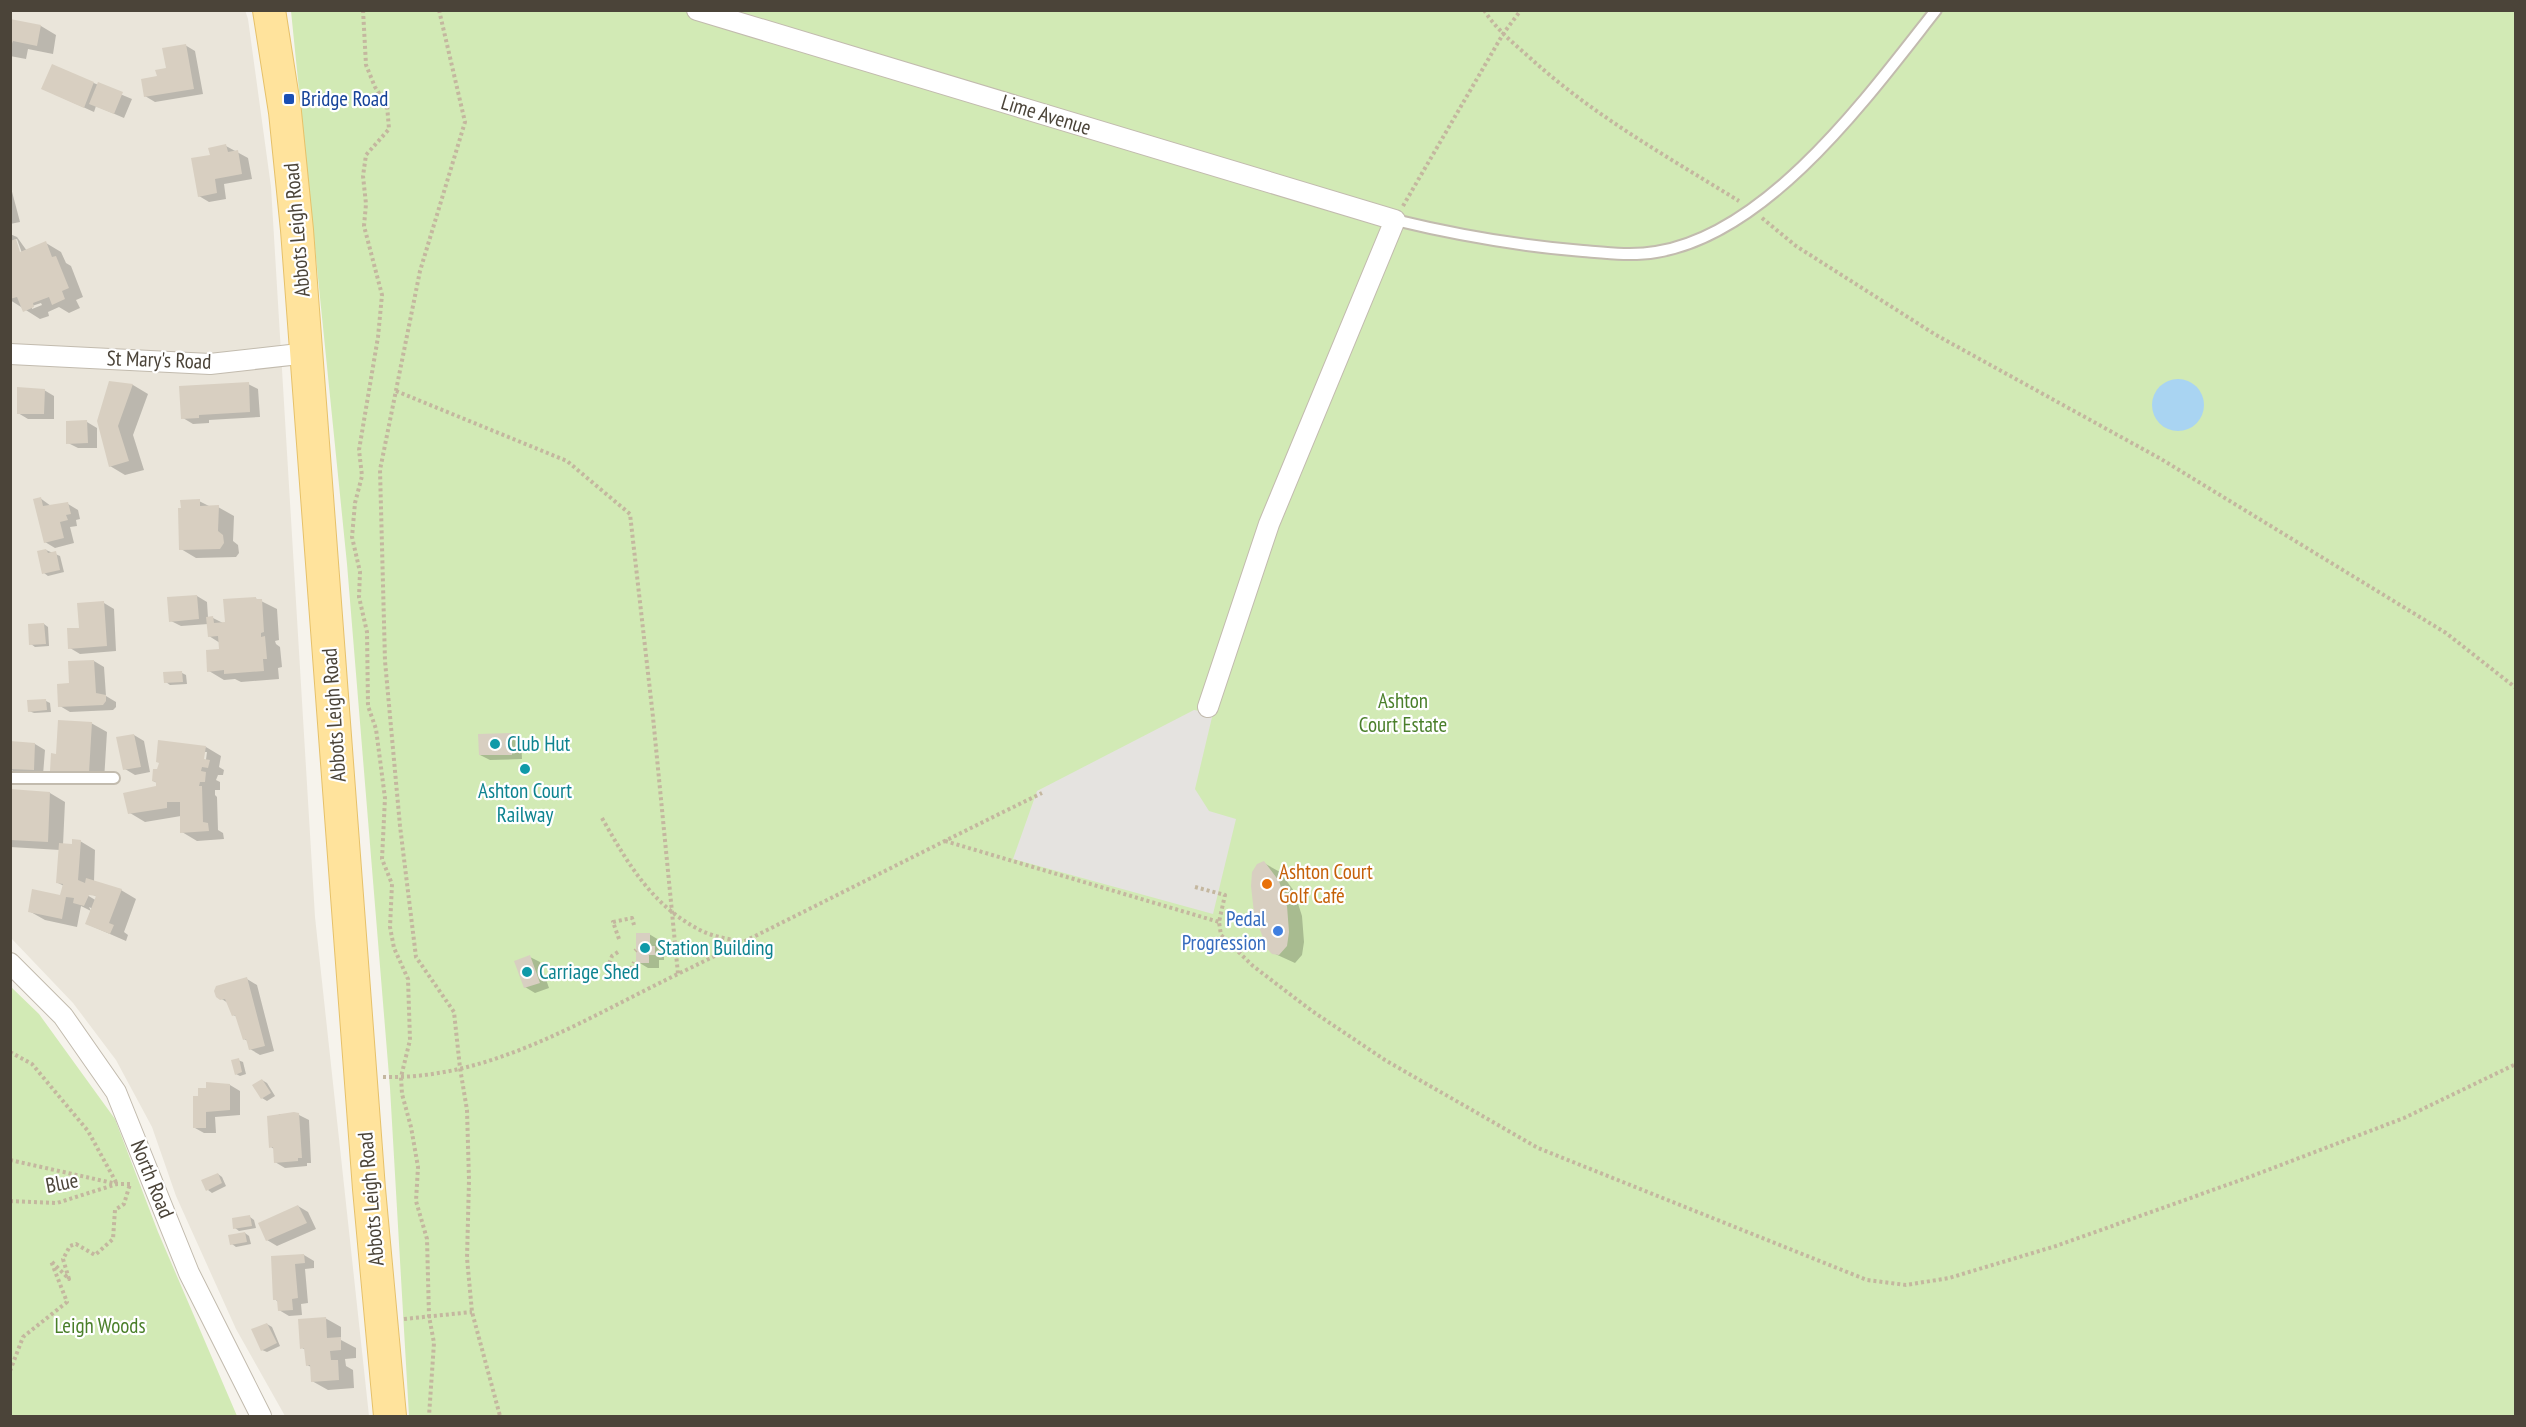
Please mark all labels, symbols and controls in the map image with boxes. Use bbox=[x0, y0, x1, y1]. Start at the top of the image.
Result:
place label: Bridge Road bbox=[301, 85, 388, 112]
street label: Lime Avenue bbox=[998, 88, 1094, 141]
marker: Bridge Road bbox=[282, 92, 296, 106]
street label: Abbots Leigh Road bbox=[277, 162, 316, 298]
street label: St Mary's Road bbox=[106, 344, 212, 375]
street label: Abbots Leigh Road bbox=[315, 647, 352, 783]
park label: Ashton Court Estate bbox=[1359, 687, 1447, 738]
place label: Club Hut bbox=[507, 730, 571, 757]
marker: Club Hut bbox=[488, 737, 502, 751]
marker: Ashton Court Railway bbox=[518, 762, 532, 776]
place label: Ashton Court Railway bbox=[478, 777, 572, 828]
place label: Ashton Court Golf Café bbox=[1279, 858, 1373, 909]
marker: Ashton Court Golf Café bbox=[1260, 877, 1274, 891]
place label: Pedal Progression bbox=[1182, 905, 1266, 956]
marker: Pedal Progression bbox=[1271, 924, 1285, 938]
place label: Station Building bbox=[657, 934, 774, 961]
marker: Station Building bbox=[638, 941, 652, 955]
place label: Carriage Shed bbox=[539, 958, 639, 985]
marker: Carriage Shed bbox=[520, 965, 534, 979]
street label: Abbots Leigh Road bbox=[351, 1131, 390, 1267]
street label: North Road bbox=[125, 1136, 180, 1222]
street label: Blue bbox=[43, 1166, 80, 1199]
park label: Leigh Woods bbox=[54, 1312, 146, 1339]

